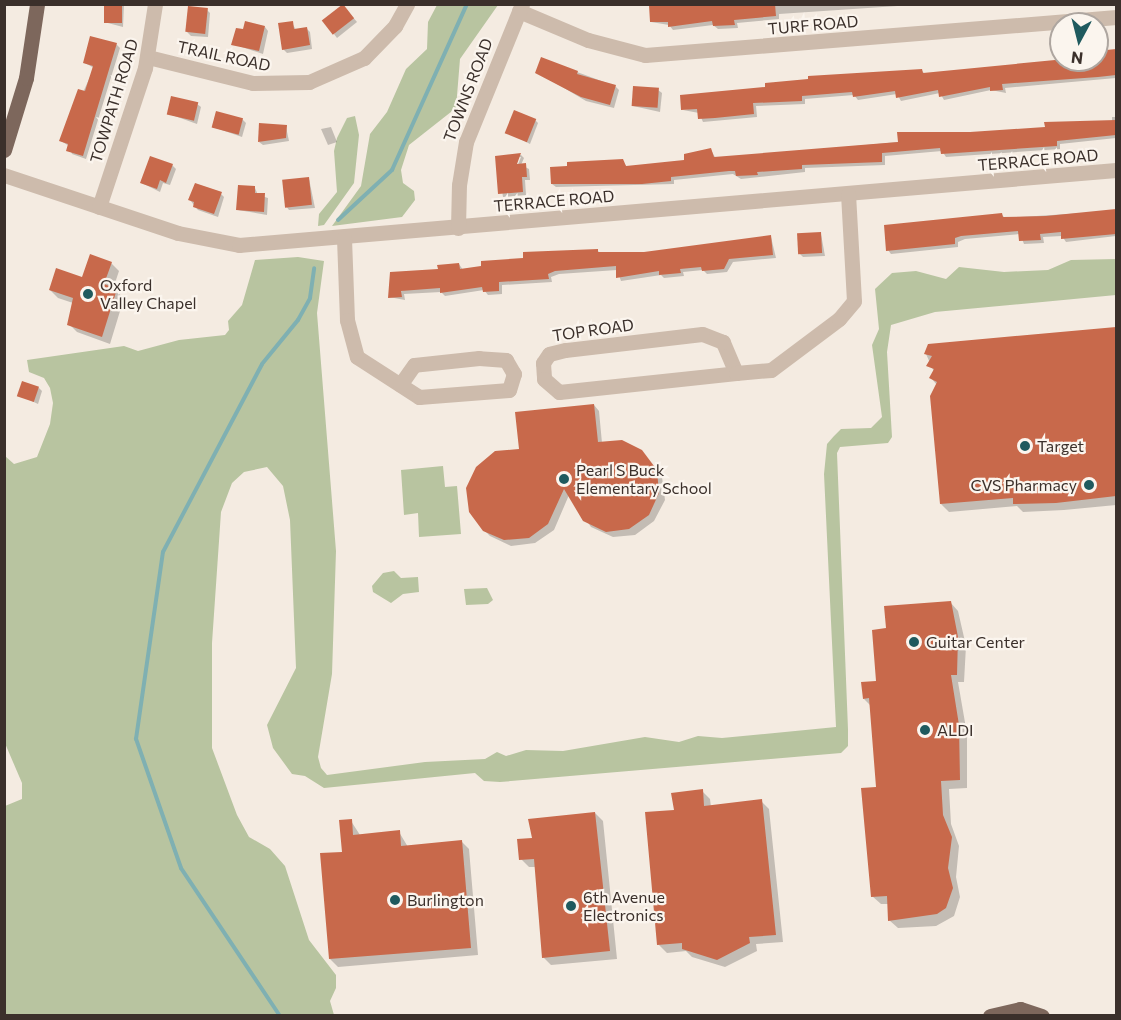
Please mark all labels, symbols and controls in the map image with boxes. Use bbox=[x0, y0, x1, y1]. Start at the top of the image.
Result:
street label: TURF ROAD bbox=[767, 11, 859, 39]
north arrow bbox=[1049, 12, 1109, 72]
street label: TOWNS ROAD bbox=[439, 36, 497, 144]
street label: TOWPATH ROAD bbox=[86, 37, 142, 165]
street label: TRAIL ROAD bbox=[176, 37, 272, 75]
text: N bbox=[1070, 48, 1084, 69]
street label: TERRACE ROAD bbox=[977, 145, 1099, 175]
street label: TERRACE ROAD bbox=[493, 186, 615, 216]
place label: Oxford Valley Chapel bbox=[100, 275, 197, 313]
marker: Oxford Valley Chapel bbox=[81, 287, 95, 301]
street label: TOP ROAD bbox=[551, 315, 635, 345]
place label: Target bbox=[1037, 436, 1084, 456]
marker: Target bbox=[1018, 439, 1032, 453]
place label: Pearl S Buck Elementary School bbox=[576, 460, 712, 498]
marker: Pearl S Buck Elementary School bbox=[557, 472, 571, 486]
place label: CVS Pharmacy bbox=[970, 475, 1077, 495]
marker: CVS Pharmacy bbox=[1082, 478, 1096, 492]
place label: Guitar Center bbox=[926, 632, 1025, 652]
marker: Guitar Center bbox=[907, 635, 921, 649]
place label: ALDI bbox=[937, 720, 973, 740]
marker: ALDI bbox=[918, 723, 932, 737]
place label: 6th Avenue Electronics bbox=[583, 887, 665, 925]
place label: Burlington bbox=[407, 890, 484, 910]
marker: Burlington bbox=[388, 893, 402, 907]
marker: 6th Avenue Electronics bbox=[564, 899, 578, 913]

